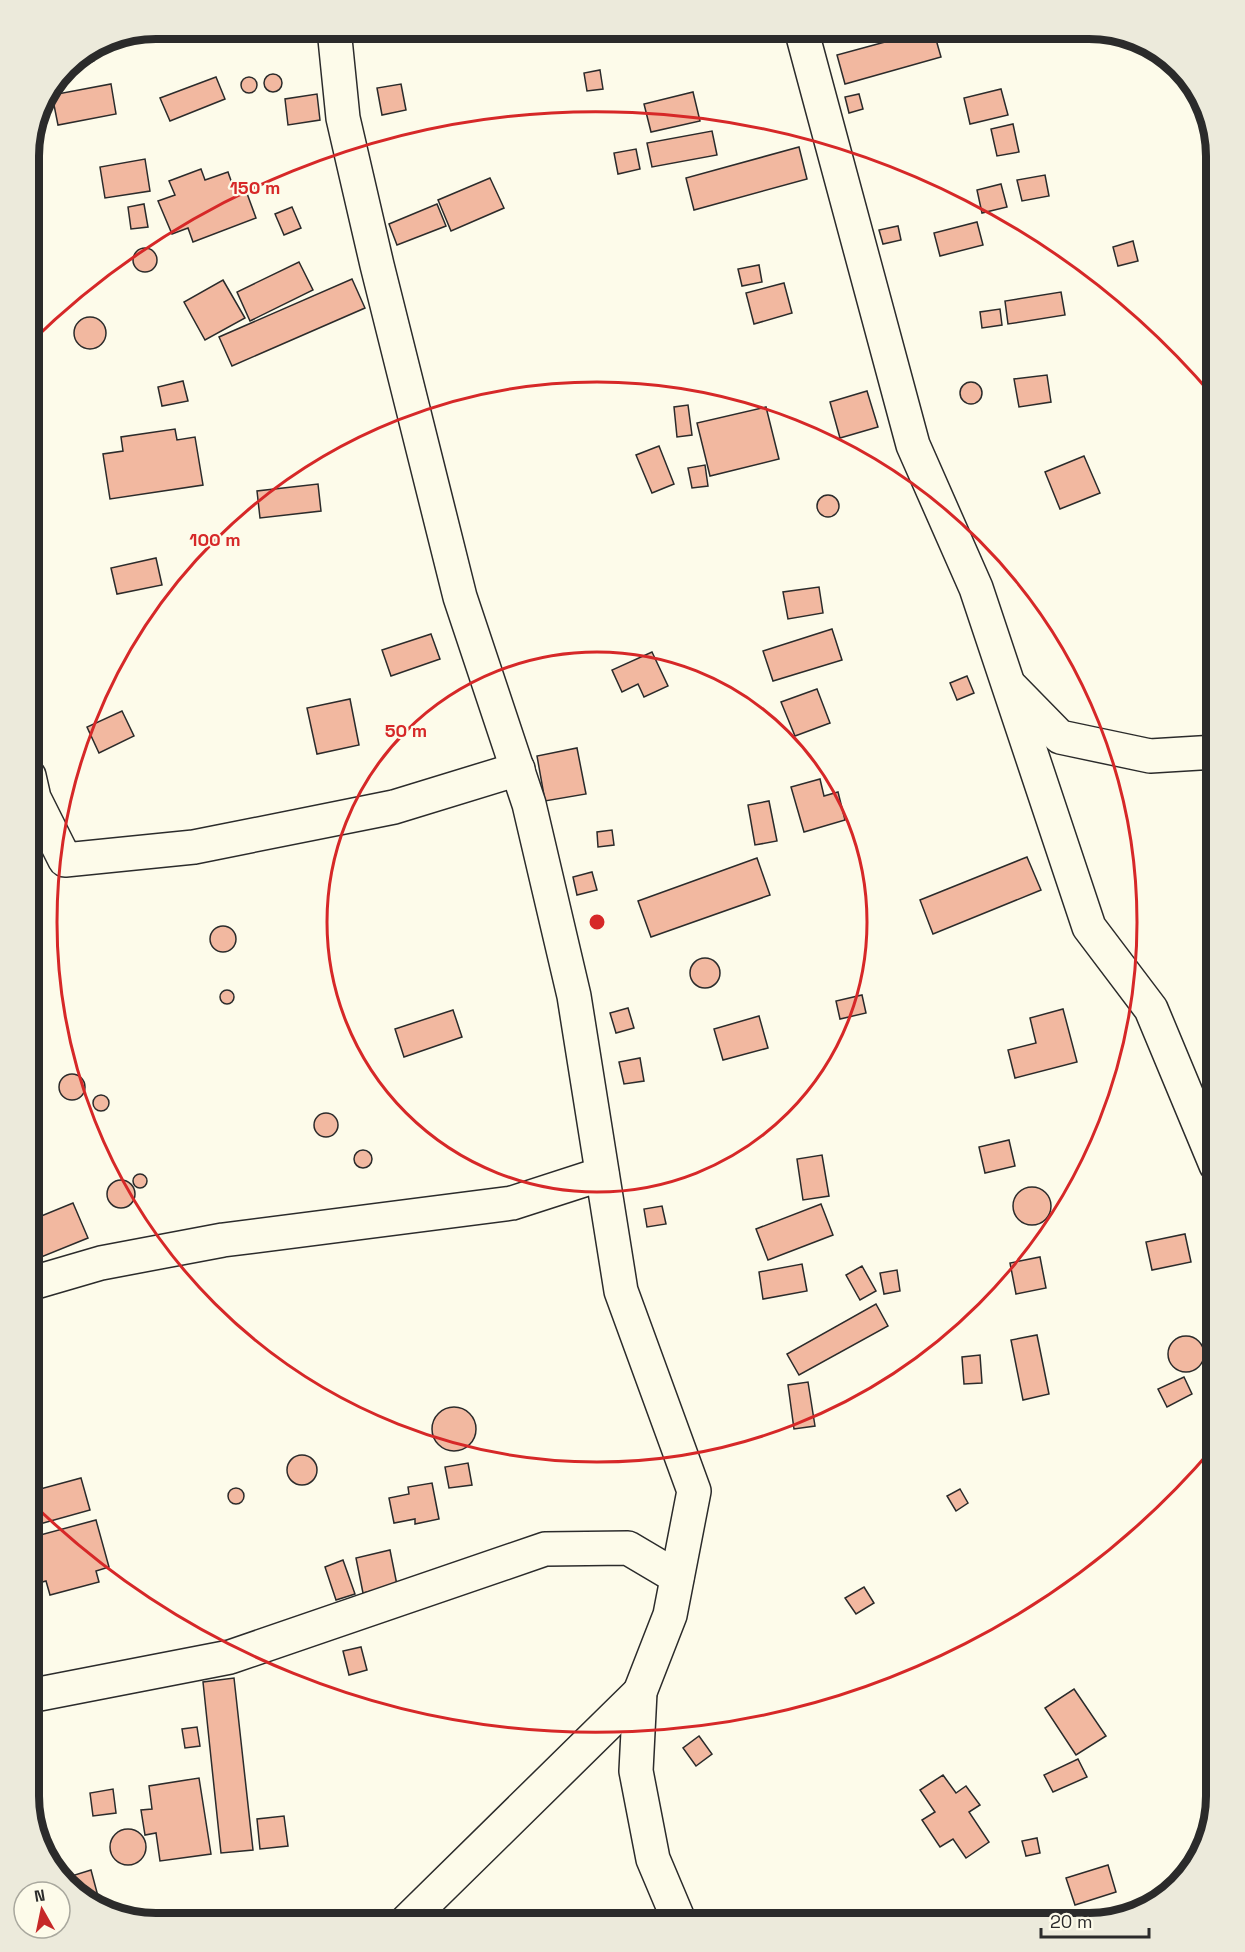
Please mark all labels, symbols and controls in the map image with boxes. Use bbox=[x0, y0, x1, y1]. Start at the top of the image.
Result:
text: 150 m bbox=[230, 176, 280, 199]
text: 100 m bbox=[189, 528, 241, 551]
text: 50 m bbox=[385, 719, 427, 742]
centre of rings bbox=[587, 912, 607, 932]
north arrow bbox=[12, 1880, 72, 1940]
text: N bbox=[33, 1884, 47, 1907]
scale bar bbox=[1041, 1901, 1149, 1939]
text: 20 m bbox=[1050, 1910, 1093, 1933]

